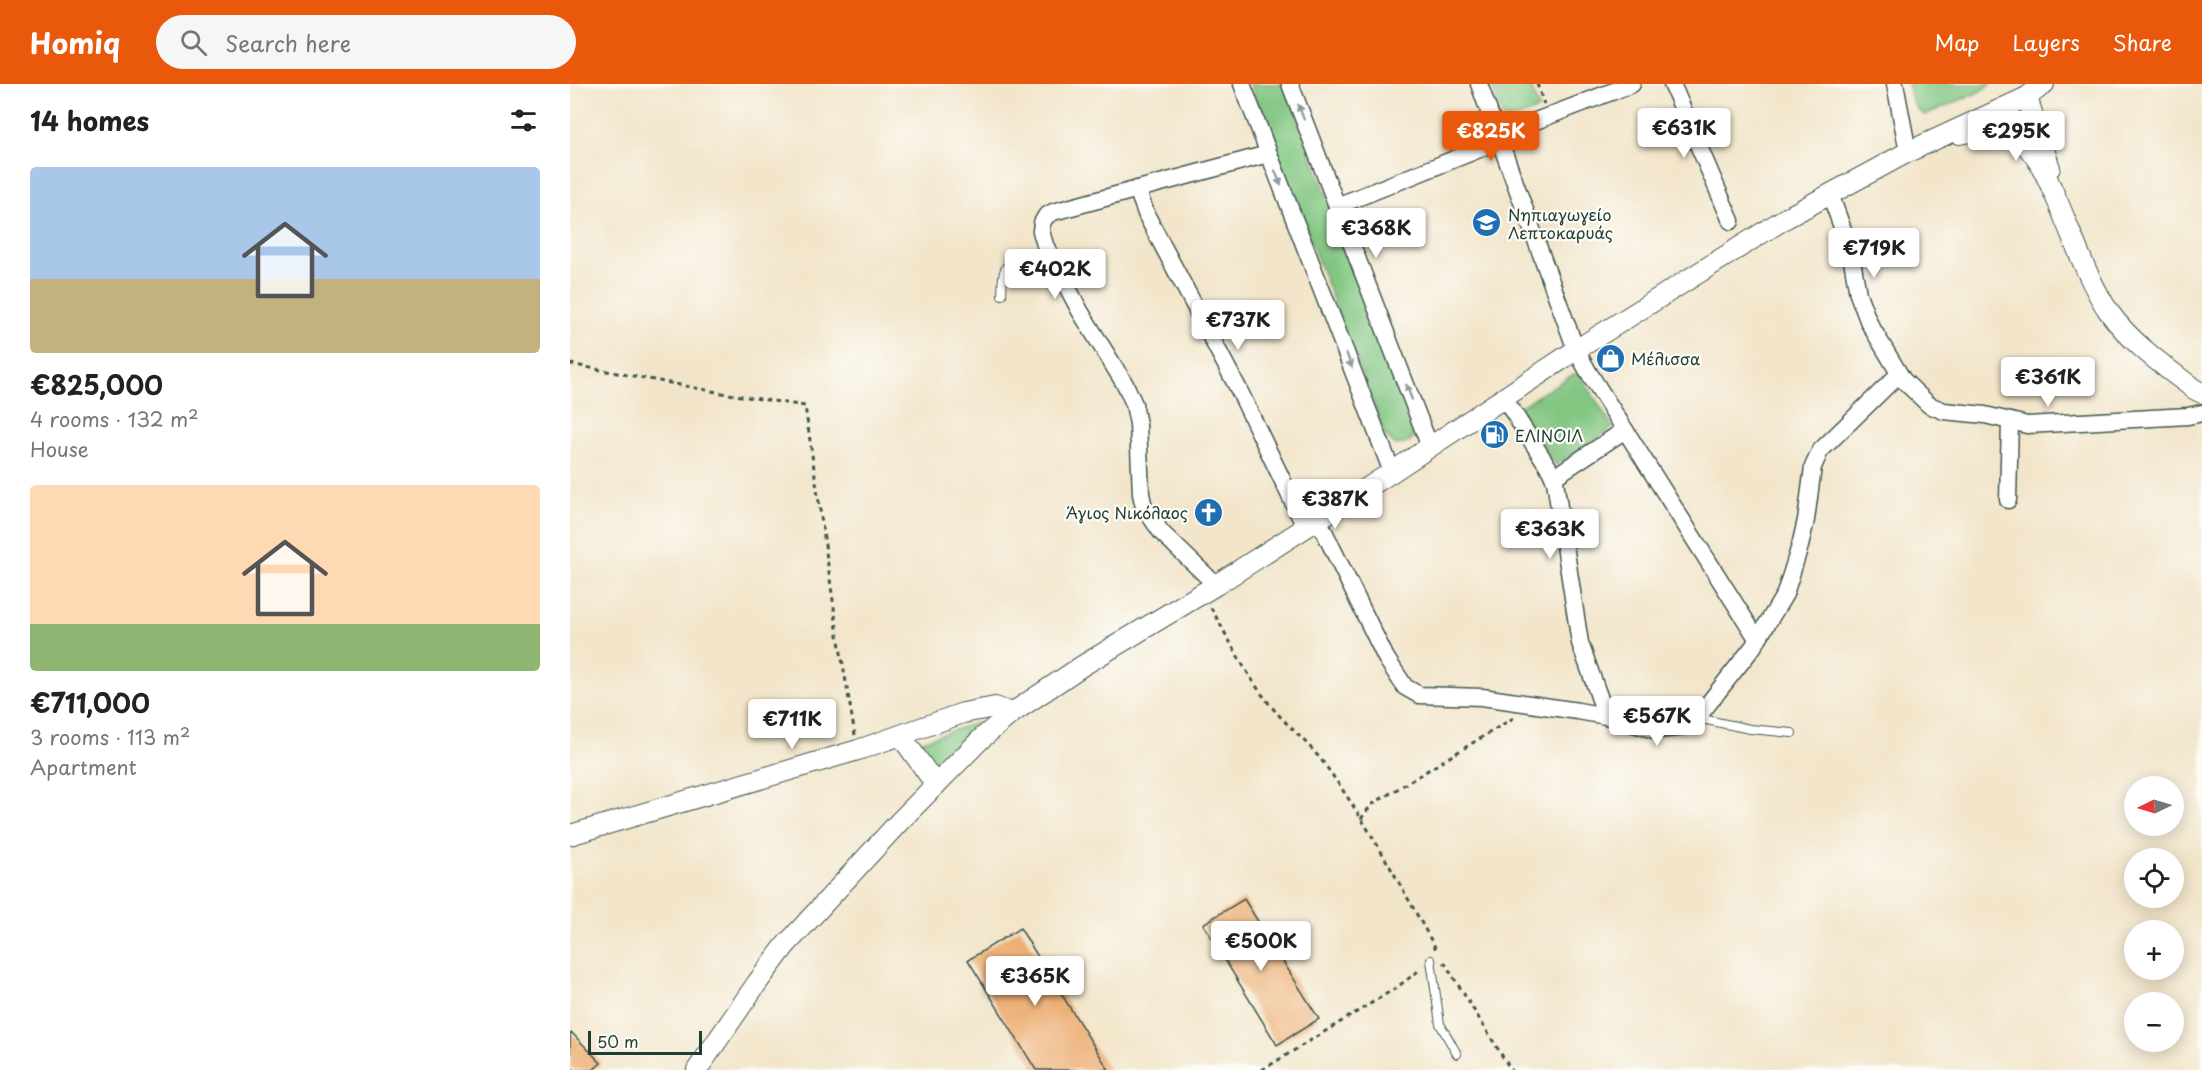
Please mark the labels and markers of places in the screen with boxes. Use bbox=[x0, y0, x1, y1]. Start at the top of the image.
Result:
pin: €631K bbox=[1642, 108, 1726, 159]
pin: €825K bbox=[1449, 111, 1533, 162]
pin: €295K bbox=[1974, 111, 2058, 162]
place label: Νηπιαγωγείο Λεπτοκαρυάς bbox=[1508, 202, 1613, 244]
school or university icon: Νηπιαγωγείο Λεπτοκαρυάς bbox=[1471, 207, 1503, 239]
pin: €368K bbox=[1334, 208, 1418, 259]
pin: €719K bbox=[1832, 228, 1916, 279]
pin: €402K bbox=[1013, 249, 1097, 300]
pin: €737K bbox=[1196, 300, 1280, 351]
shop icon: Μέλισσα bbox=[1594, 342, 1626, 374]
place label: Μέλισσα bbox=[1631, 346, 1701, 370]
pin: €361K bbox=[2006, 357, 2090, 408]
fuel station icon: ΕΛΙΝΟΙΛ bbox=[1478, 419, 1510, 451]
place label: ΕΛΙΝΟΙΛ bbox=[1515, 423, 1583, 447]
pin: €387K bbox=[1293, 479, 1377, 530]
church icon: Άγιος Νικόλαος bbox=[1193, 496, 1225, 528]
place label: Άγιος Νικόλαος bbox=[1066, 500, 1188, 524]
pin: €363K bbox=[1508, 509, 1592, 560]
pin: €567K bbox=[1615, 696, 1699, 747]
pin: €711K bbox=[750, 699, 834, 750]
pin: €500K bbox=[1219, 921, 1303, 972]
pin: €365K bbox=[993, 956, 1077, 1007]

